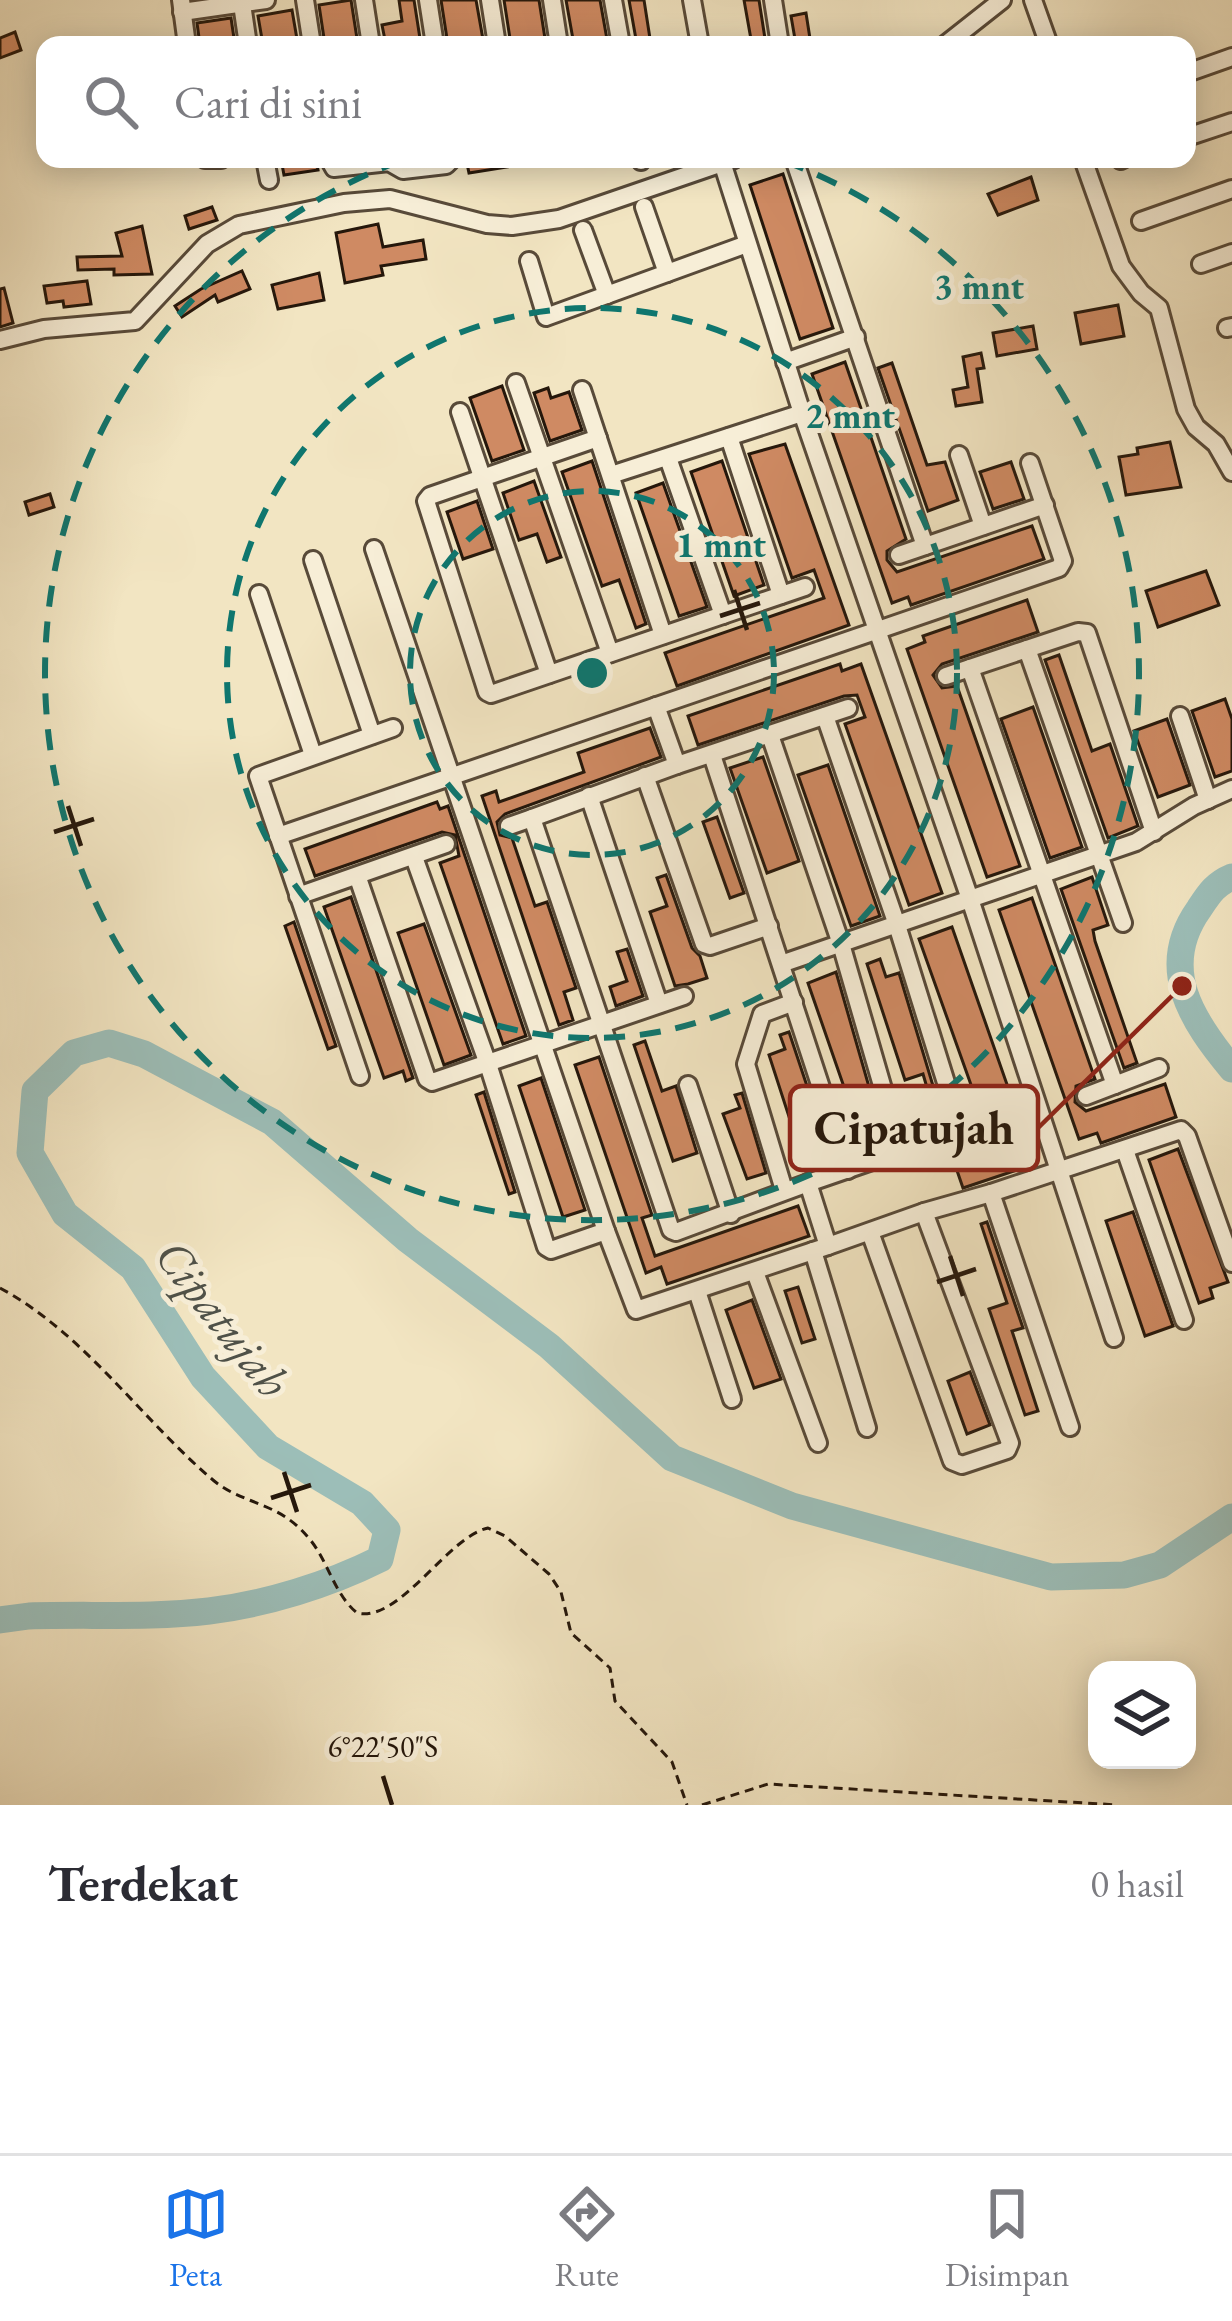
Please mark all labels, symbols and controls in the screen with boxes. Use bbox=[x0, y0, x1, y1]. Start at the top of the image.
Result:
search box bbox=[36, 36, 1196, 168]
icon: search bbox=[78, 69, 144, 135]
text: Cari di sini bbox=[174, 73, 362, 131]
text: 3 mnt bbox=[934, 263, 1024, 310]
text: 2 mnt bbox=[805, 392, 895, 439]
text: 1 mnt bbox=[676, 521, 766, 568]
centre of rings bbox=[571, 652, 613, 694]
callout: Cipatujah bbox=[790, 1086, 1038, 1170]
text: Cipatujah bbox=[814, 1096, 1014, 1158]
water label: Cipatujah bbox=[142, 1226, 304, 1410]
map controls bbox=[1088, 1661, 1196, 1769]
button: layers bbox=[1088, 1661, 1196, 1769]
text: 6°22'50"S bbox=[328, 1727, 438, 1766]
text: Terdekat bbox=[48, 1850, 238, 1916]
text: 0 hasil bbox=[1090, 1858, 1184, 1909]
tab: Peta bbox=[163, 2181, 229, 2296]
tab: Rute bbox=[554, 2181, 620, 2296]
tab: Disimpan bbox=[945, 2181, 1069, 2296]

